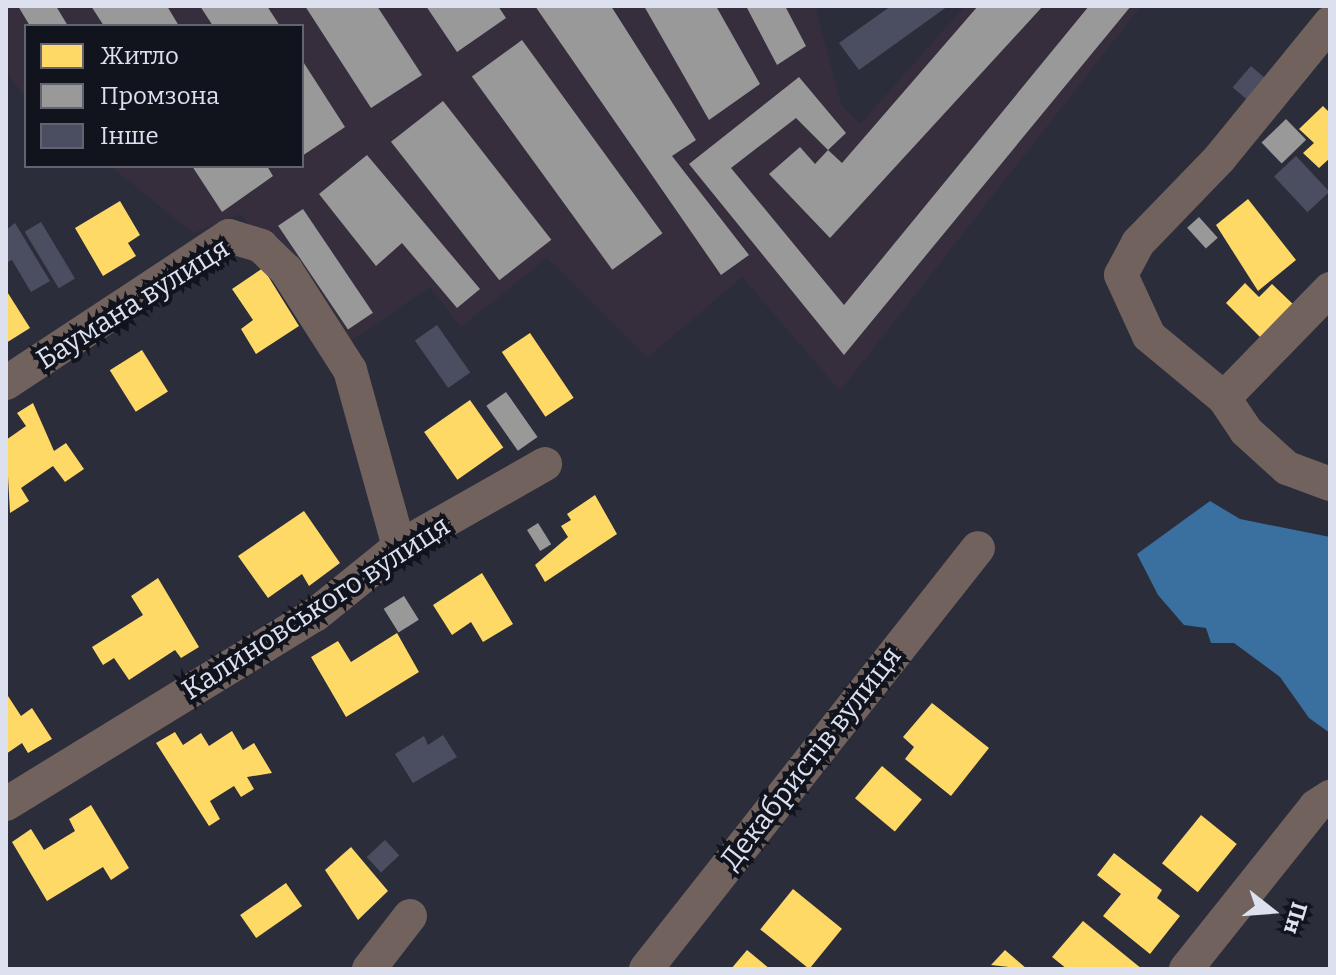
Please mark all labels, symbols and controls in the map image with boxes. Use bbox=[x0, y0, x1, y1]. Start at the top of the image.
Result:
legend bbox=[24, 24, 304, 168]
text: Житло bbox=[100, 42, 179, 70]
text: Промзона bbox=[100, 82, 219, 110]
text: Інше bbox=[100, 122, 159, 150]
street label: Баумана вулиця bbox=[31, 231, 235, 377]
street label: Калиновського вулиця bbox=[176, 509, 456, 707]
street label: Декабристів вулиця bbox=[714, 640, 908, 876]
north arrow bbox=[1232, 871, 1312, 951]
text: Пн bbox=[1278, 899, 1313, 937]

